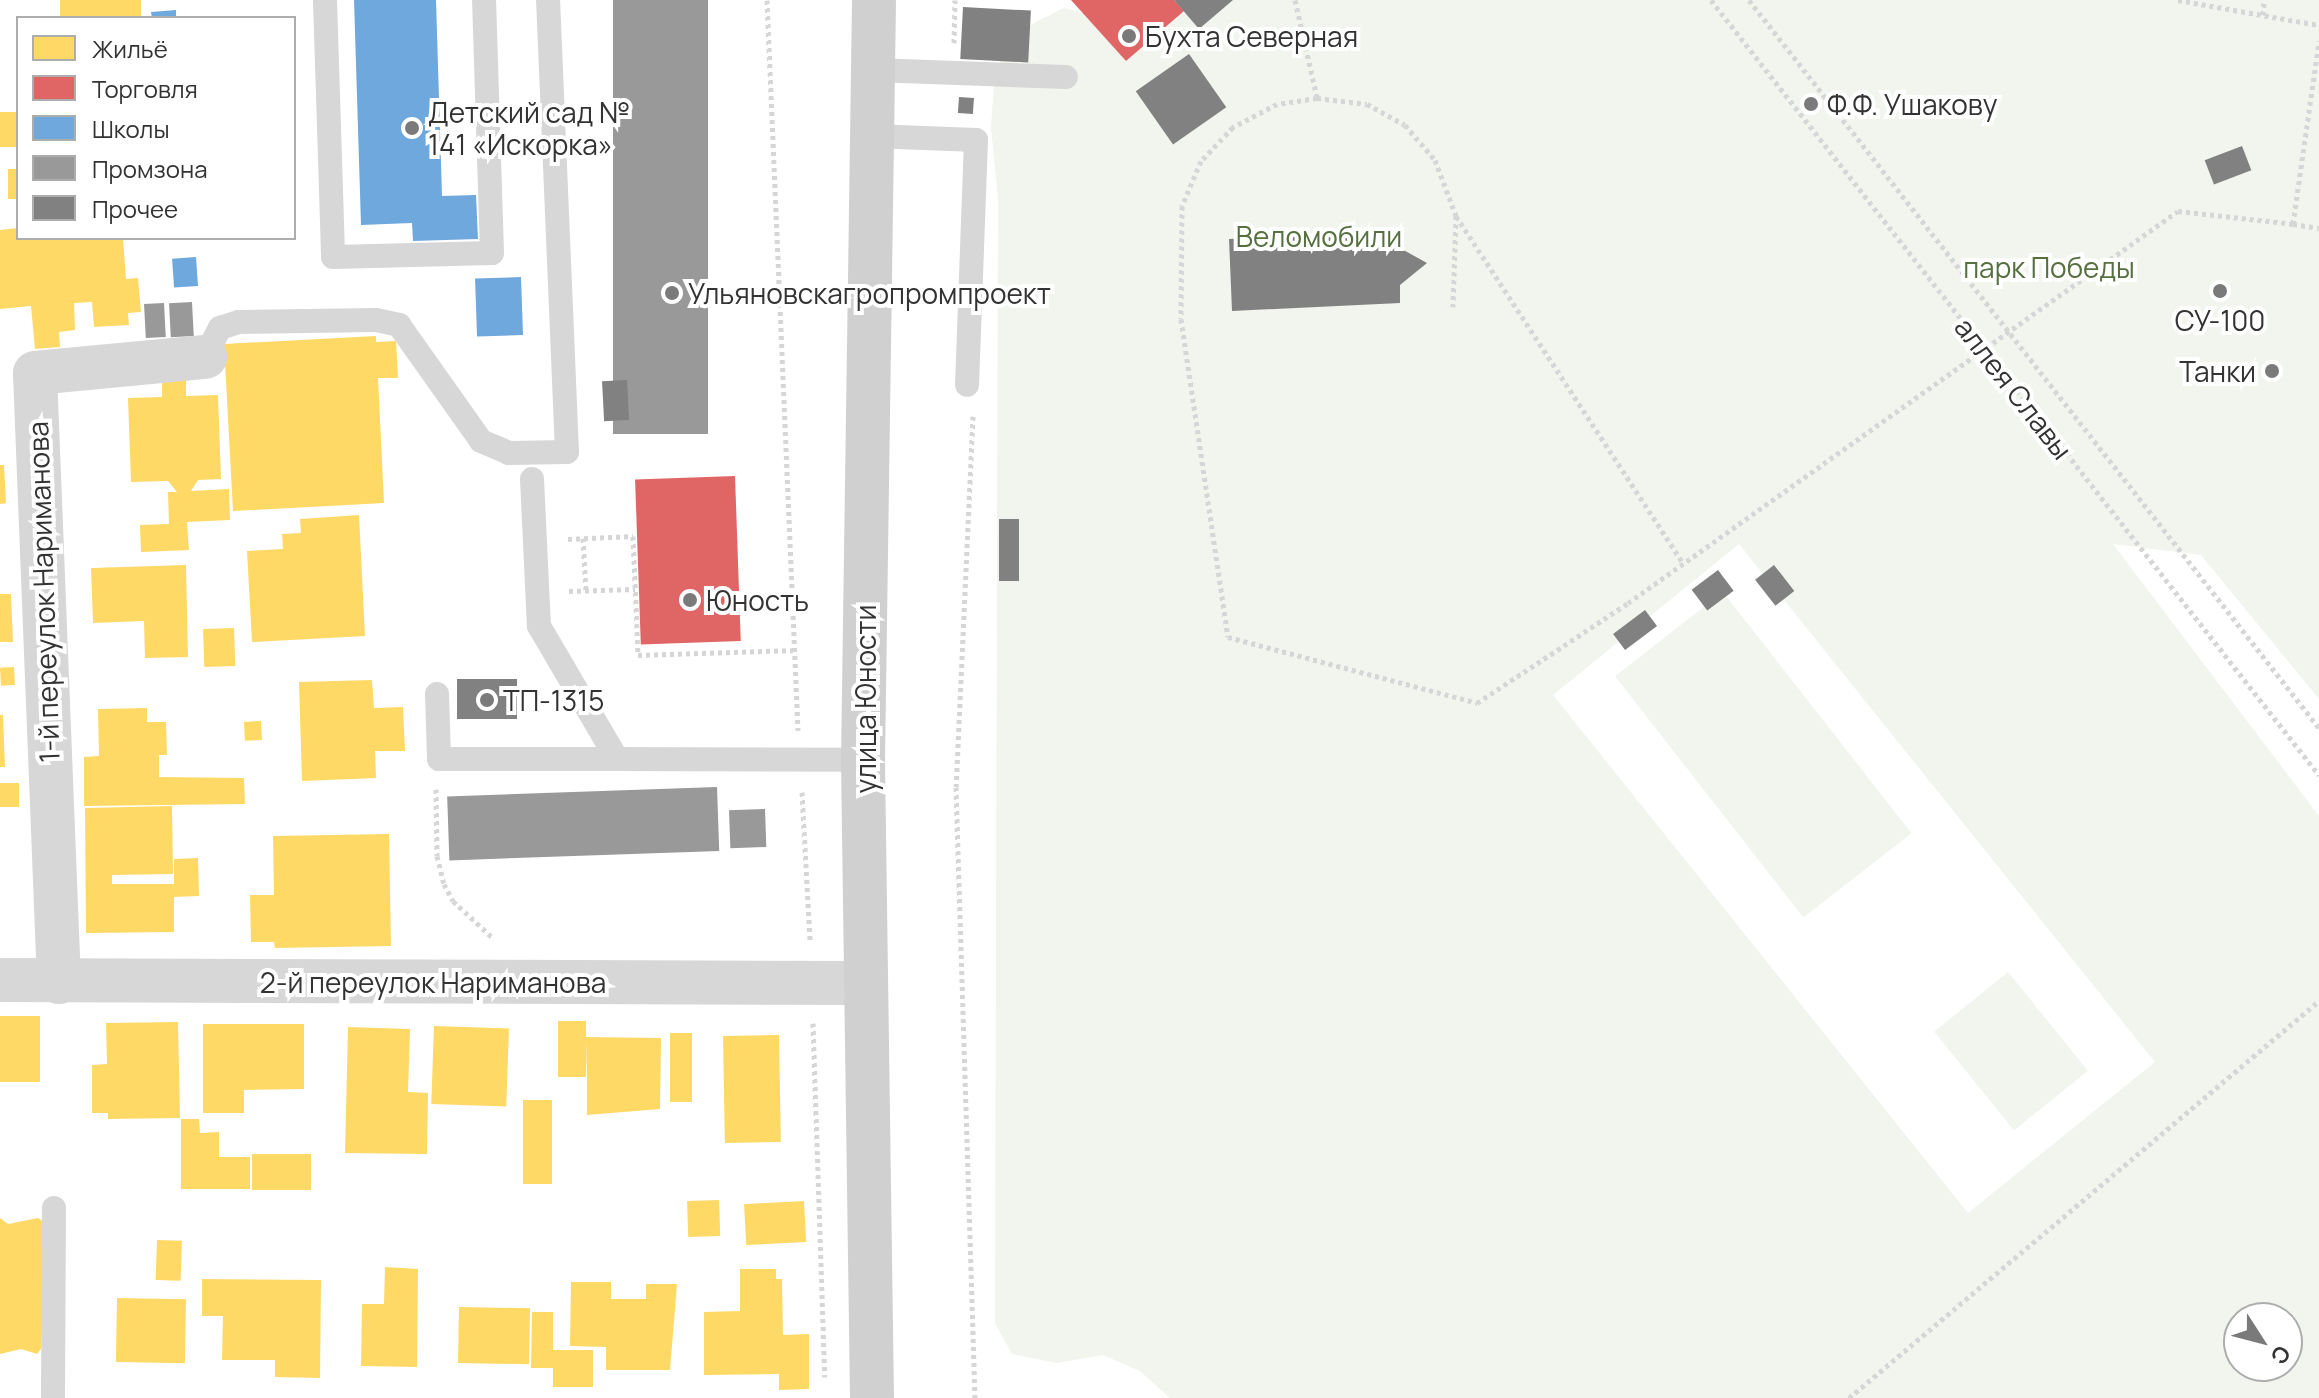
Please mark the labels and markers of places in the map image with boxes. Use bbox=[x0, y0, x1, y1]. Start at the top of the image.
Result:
place label: Бухта Северная bbox=[1145, 19, 1358, 53]
marker: Бухта Северная bbox=[1120, 27, 1138, 45]
place label: Ф.Ф. Ушакову bbox=[1827, 87, 1997, 121]
place label: Детский сад № 141 «Искорка» bbox=[428, 95, 630, 161]
marker: Ф.Ф. Ушакову bbox=[1802, 95, 1820, 113]
marker: Детский сад № 141 «Искорка» bbox=[403, 119, 421, 137]
place label: Ульяновскагропромпроект bbox=[688, 276, 1051, 310]
marker: СУ-100 bbox=[2211, 282, 2229, 300]
marker: Ульяновскагропромпроект bbox=[663, 284, 681, 302]
place label: СУ-100 bbox=[2175, 303, 2265, 337]
place label: Танки bbox=[2179, 354, 2256, 388]
marker: Танки bbox=[2263, 362, 2281, 380]
place label: Юность bbox=[706, 583, 809, 617]
marker: Юность bbox=[681, 591, 699, 609]
place label: ТП-1315 bbox=[503, 683, 604, 717]
marker: ТП-1315 bbox=[478, 691, 496, 709]

